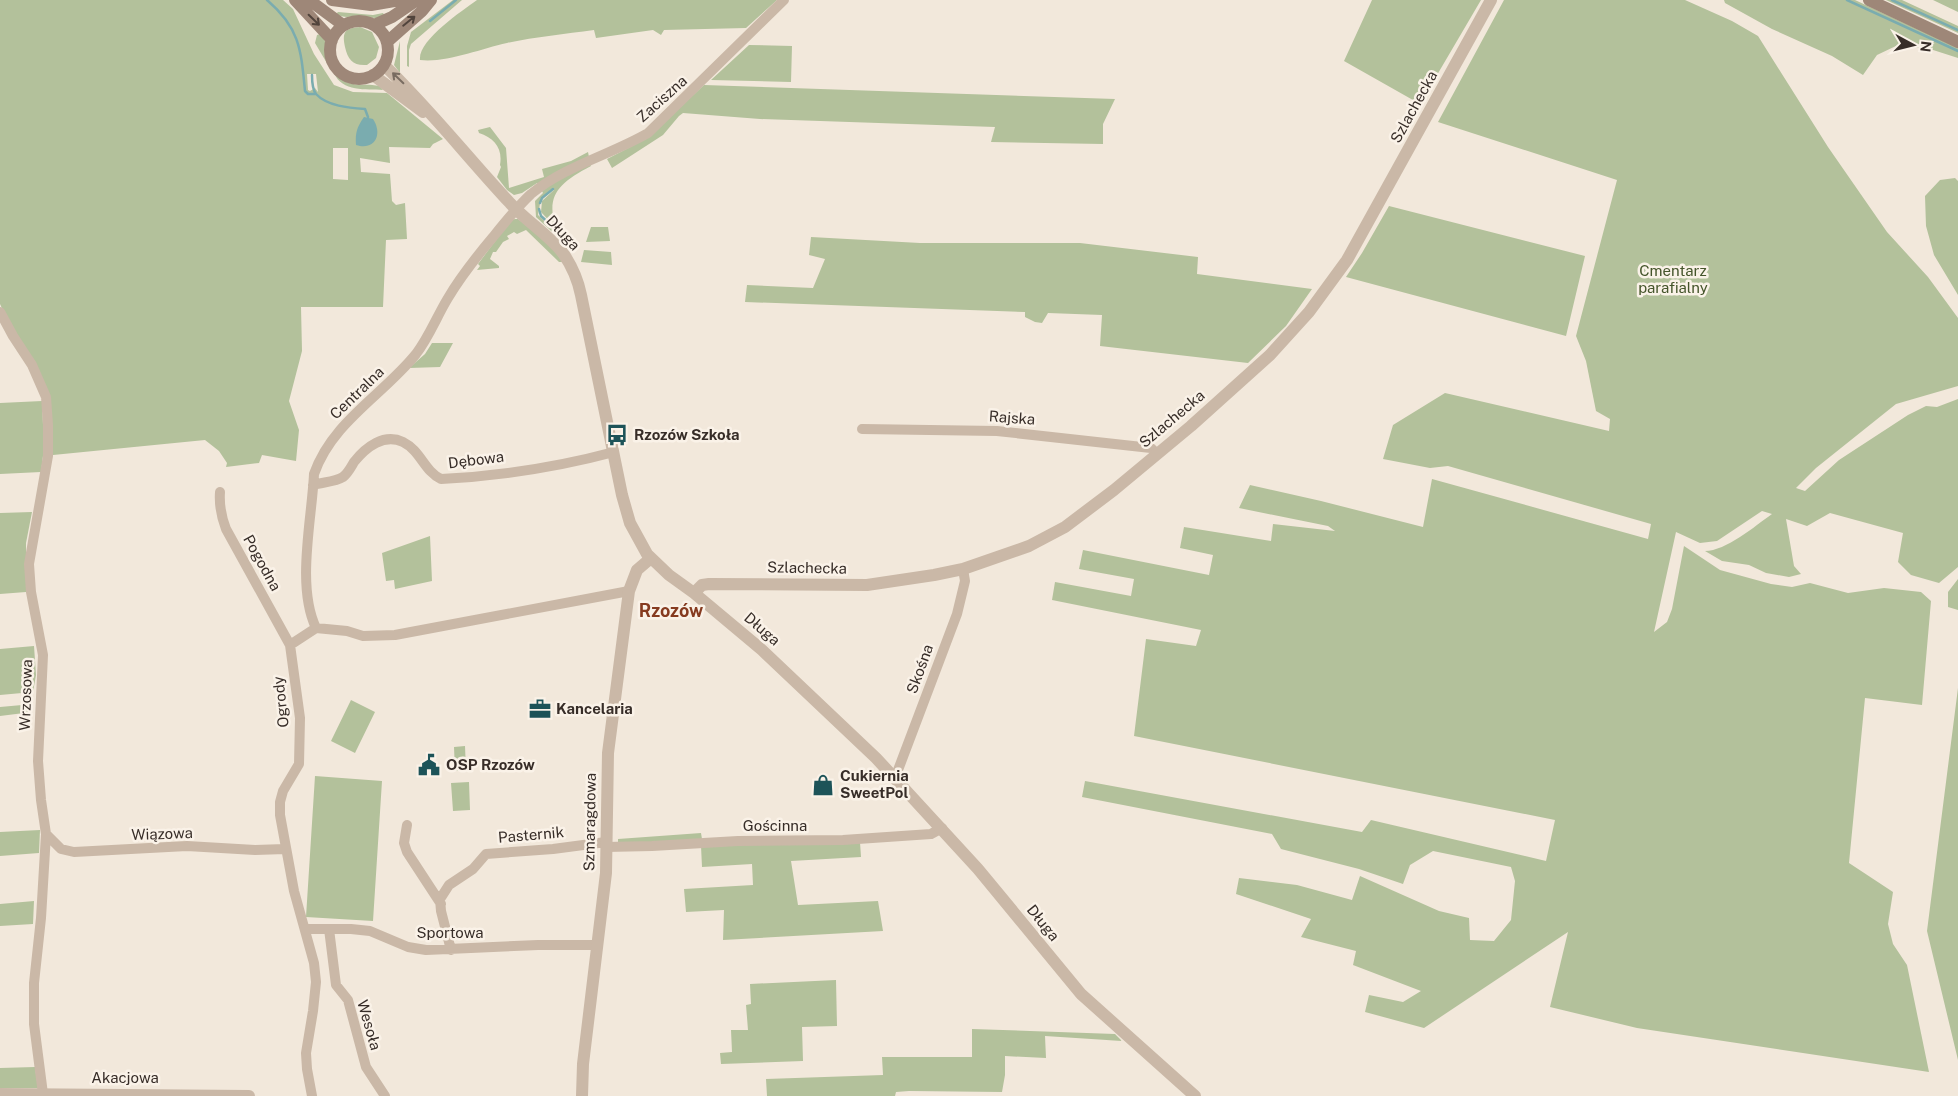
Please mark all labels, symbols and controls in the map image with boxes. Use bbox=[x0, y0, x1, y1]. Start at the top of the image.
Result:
one-way arrow bbox=[308, 14, 320, 26]
one-way arrow bbox=[403, 16, 416, 27]
north arrow bbox=[1888, 20, 1938, 70]
text: N bbox=[1917, 40, 1935, 53]
street label: Szlachecka bbox=[1387, 68, 1440, 146]
one-way arrow bbox=[392, 72, 404, 84]
street label: Zaciszna bbox=[633, 72, 690, 125]
street label: Długa bbox=[543, 212, 584, 254]
park label: Cmentarz parafialny bbox=[1638, 262, 1708, 296]
street label: Centralna bbox=[326, 363, 387, 422]
street label: Szlachecka bbox=[1136, 386, 1208, 451]
street label: Rajska bbox=[988, 407, 1036, 428]
bus stop icon: Rzozów Szkoła bbox=[604, 422, 630, 448]
place label: Rzozów Szkoła bbox=[634, 426, 740, 443]
street label: Dębowa bbox=[447, 448, 505, 471]
street label: Pogodna bbox=[240, 532, 285, 594]
street label: Szlachecka bbox=[767, 558, 847, 577]
district label: Rzozów bbox=[639, 600, 703, 621]
street label: Długa bbox=[741, 609, 784, 649]
street label: Skośna bbox=[903, 642, 936, 696]
street label: Wrzosowa bbox=[16, 659, 35, 731]
street label: Ogrody bbox=[269, 676, 292, 729]
office icon: Kancelaria bbox=[527, 696, 553, 722]
place label: Kancelaria bbox=[556, 700, 633, 717]
public building icon: OSP Rzozów bbox=[416, 752, 442, 778]
place label: OSP Rzozów bbox=[446, 756, 535, 773]
place label: Cukiernia SweetPol bbox=[840, 767, 909, 801]
shop icon: Cukiernia SweetPol bbox=[810, 772, 836, 798]
street label: Szmaragdowa bbox=[580, 773, 599, 871]
street label: Gościnna bbox=[743, 817, 807, 834]
street label: Pasternik bbox=[497, 823, 565, 846]
street label: Wiązowa bbox=[131, 824, 193, 843]
street label: Długa bbox=[1024, 901, 1063, 944]
street label: Sportowa bbox=[417, 924, 483, 941]
street label: Wesoła bbox=[354, 998, 385, 1052]
street label: Akacjowa bbox=[91, 1069, 159, 1086]

